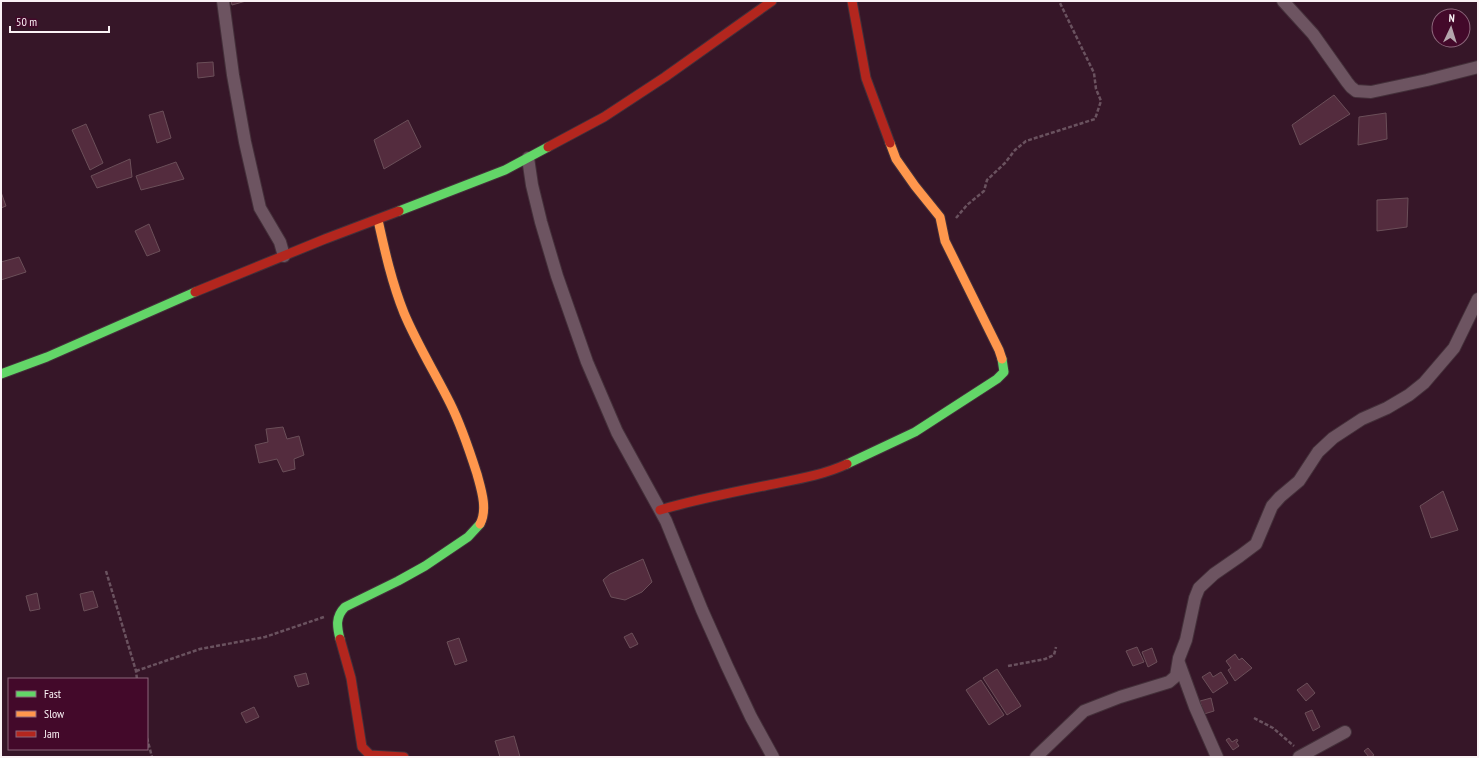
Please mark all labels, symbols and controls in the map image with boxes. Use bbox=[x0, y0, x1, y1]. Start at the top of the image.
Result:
scale bar bbox=[10, 8, 109, 34]
north arrow bbox=[1431, 8, 1471, 48]
text: N bbox=[1448, 11, 1455, 25]
text: 50 m bbox=[16, 14, 37, 29]
legend bbox=[8, 678, 148, 750]
text: Fast bbox=[44, 686, 62, 701]
text: Slow bbox=[44, 706, 65, 721]
text: Jam bbox=[43, 726, 60, 741]

